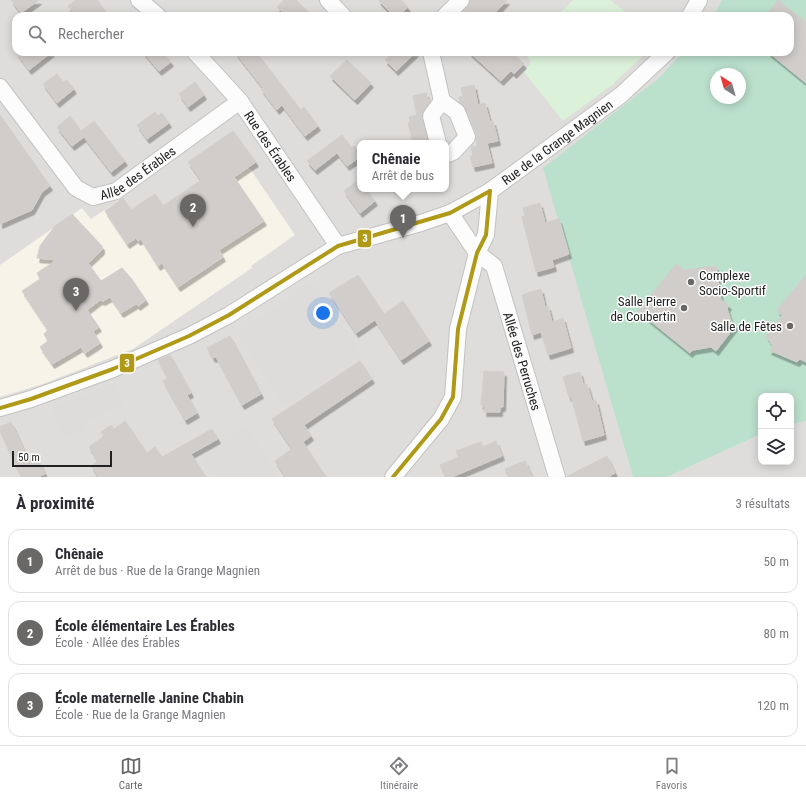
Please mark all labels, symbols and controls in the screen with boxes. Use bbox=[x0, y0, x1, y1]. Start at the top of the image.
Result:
search box bbox=[12, 12, 794, 56]
icon: search bbox=[26, 23, 48, 45]
text: Rechercher bbox=[58, 25, 124, 43]
north arrow bbox=[710, 68, 746, 104]
street label: Rue de la Grange Magnien bbox=[499, 97, 615, 188]
street label: Rue des Érables bbox=[241, 108, 299, 184]
popup bbox=[357, 140, 449, 192]
street label: Allée des Érables bbox=[98, 143, 179, 203]
text: Chênaie bbox=[372, 150, 420, 168]
text: Arrêt de bus bbox=[372, 168, 434, 183]
pin: 2 bbox=[180, 194, 206, 227]
pin: 1 bbox=[390, 205, 416, 238]
line badge: 3 bbox=[357, 229, 372, 248]
text: 3 bbox=[362, 232, 368, 245]
place label: Complexe Socio-Sportif bbox=[699, 268, 766, 298]
marker: Complexe Socio-Sportif bbox=[686, 277, 696, 287]
pin: 3 bbox=[63, 278, 89, 311]
place label: Salle Pierre de Coubertin bbox=[610, 294, 676, 324]
your location bbox=[313, 303, 333, 323]
marker: Salle Pierre de Coubertin bbox=[679, 303, 689, 313]
street label: Allée des Perruches bbox=[500, 310, 544, 412]
place label: Salle de Fêtes bbox=[710, 319, 782, 334]
marker: Salle de Fêtes bbox=[785, 321, 795, 331]
line badge: 3 bbox=[119, 353, 135, 373]
text: 3 bbox=[124, 357, 130, 370]
map controls bbox=[758, 393, 794, 465]
button: locate bbox=[758, 393, 794, 429]
button: layers bbox=[758, 429, 794, 465]
scale bar bbox=[12, 449, 112, 468]
text: 50 m bbox=[18, 451, 40, 464]
text: À proximité bbox=[16, 493, 94, 513]
text: 3 résultats bbox=[736, 496, 790, 511]
text: Chênaie bbox=[55, 545, 104, 563]
text: 1 bbox=[27, 554, 33, 569]
text: 50 m bbox=[763, 554, 789, 569]
text: Arrêt de bus · Rue de la Grange Magnien bbox=[55, 563, 260, 578]
text: École élémentaire Les Érables bbox=[55, 617, 235, 635]
text: 2 bbox=[27, 626, 33, 641]
text: 80 m bbox=[763, 626, 789, 641]
text: École · Allée des Érables bbox=[55, 635, 180, 650]
text: École maternelle Janine Chabin bbox=[55, 689, 244, 707]
text: 3 bbox=[27, 698, 33, 713]
text: 120 m bbox=[757, 698, 789, 713]
text: École · Rue de la Grange Magnien bbox=[55, 707, 226, 722]
tab: Carte bbox=[119, 755, 142, 792]
tab: Itinéraire bbox=[380, 755, 418, 792]
tab: Favoris bbox=[656, 755, 687, 792]

